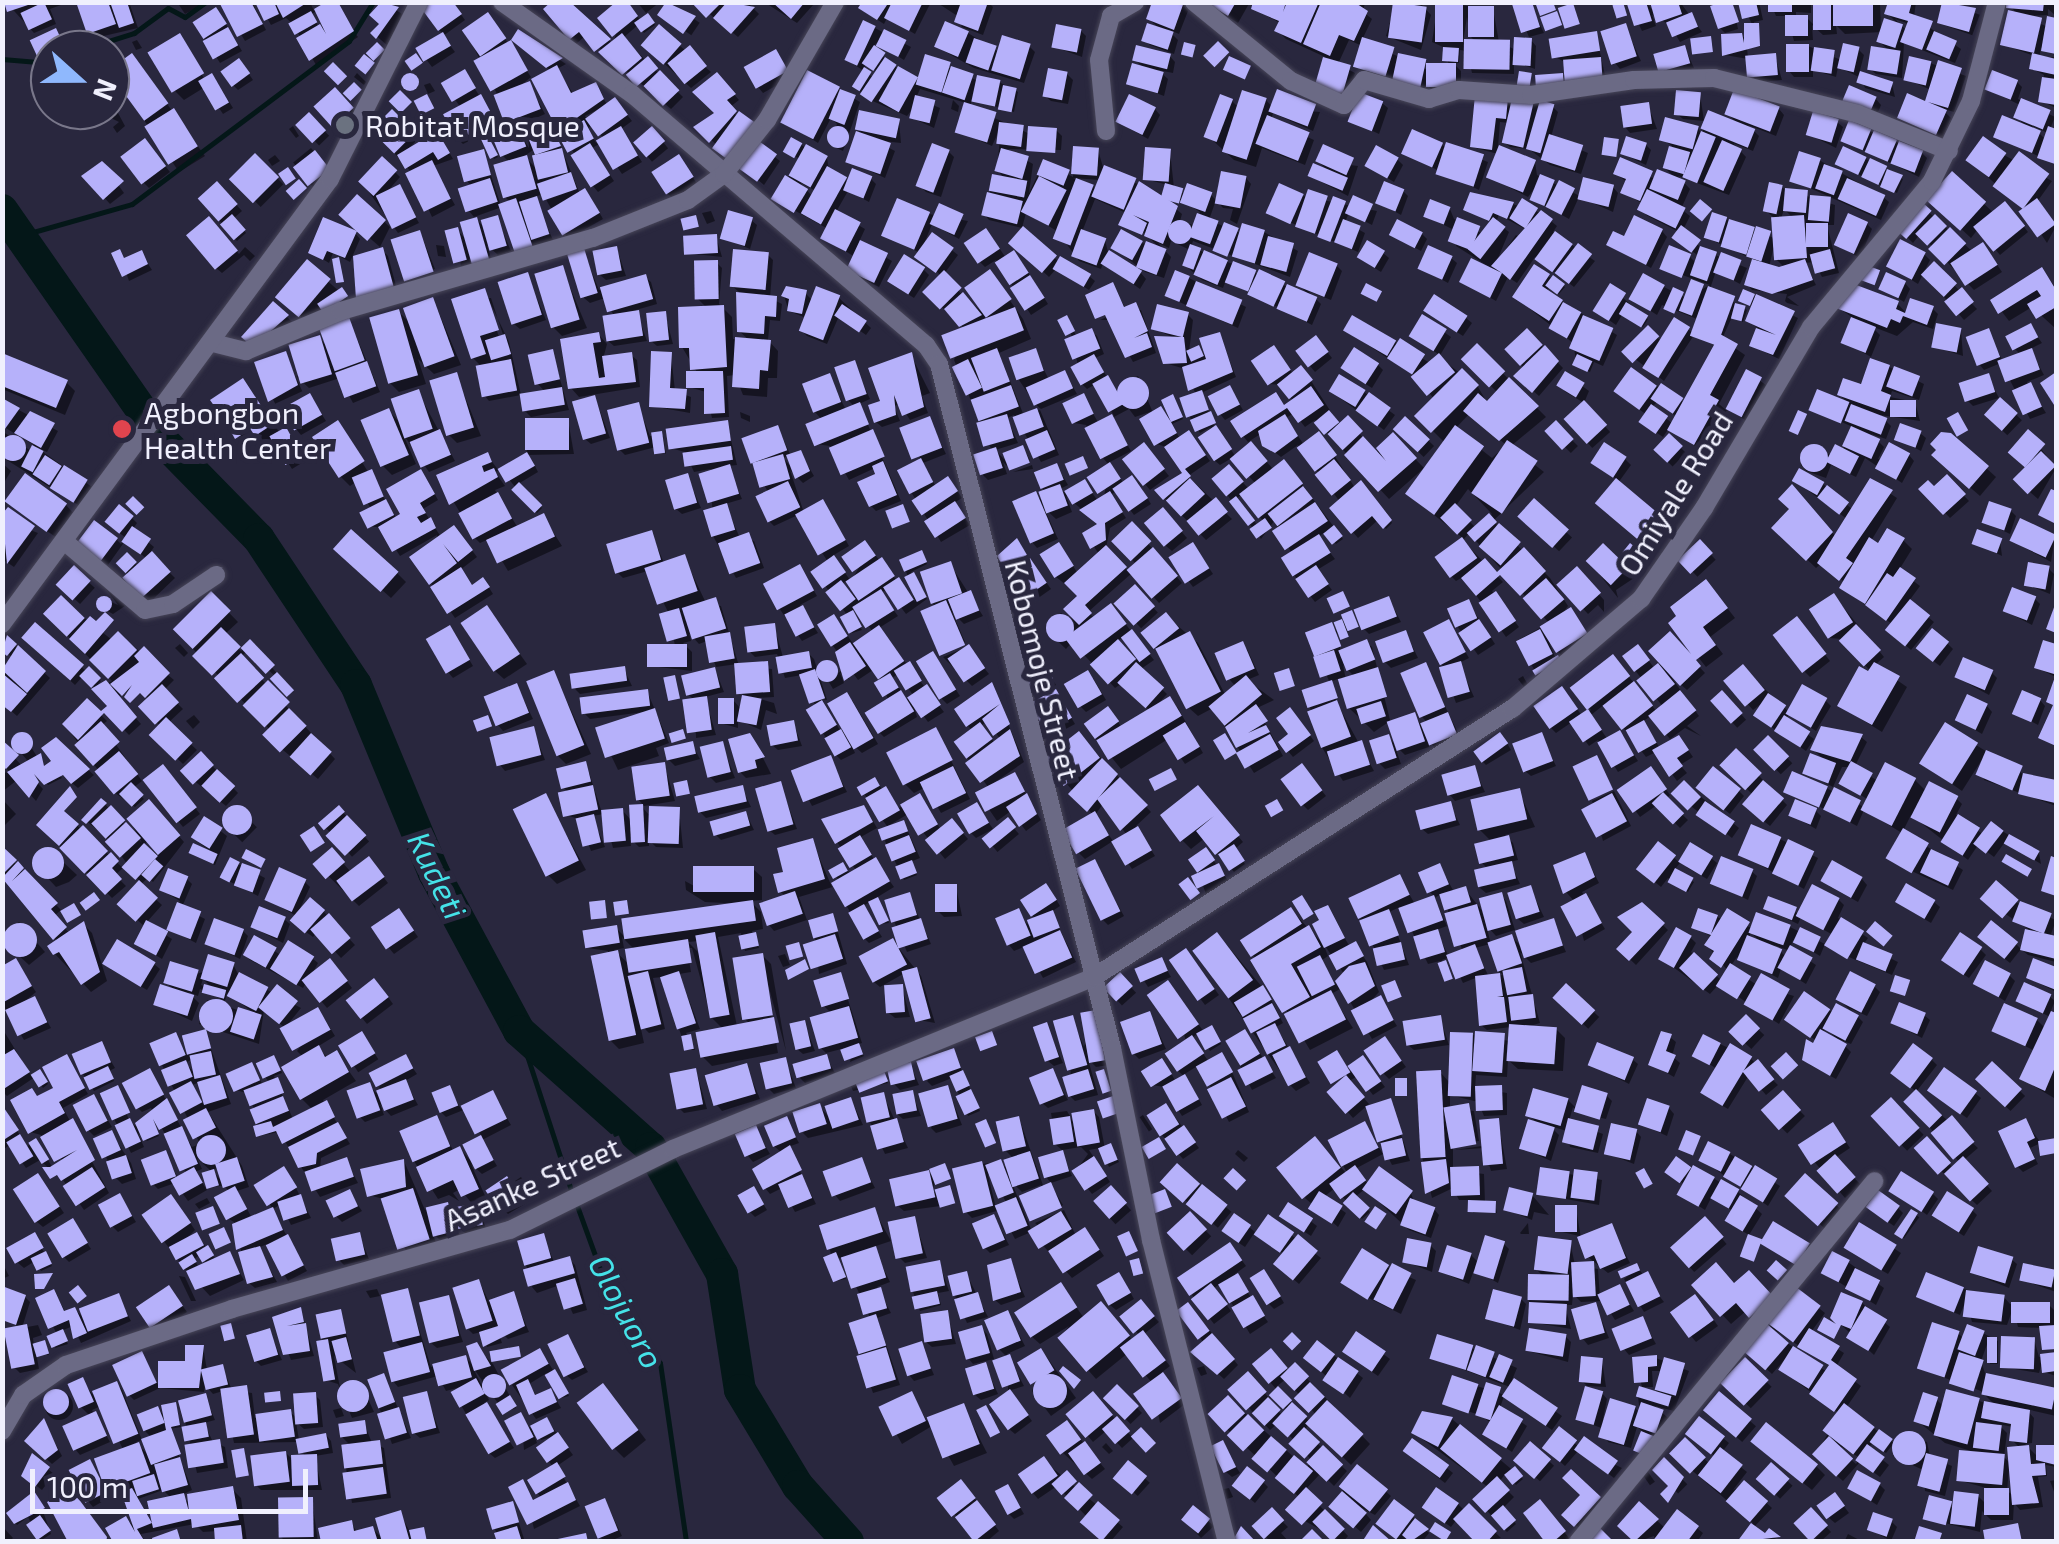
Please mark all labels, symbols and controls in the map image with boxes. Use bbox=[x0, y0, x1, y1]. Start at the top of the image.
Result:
north arrow bbox=[30, 30, 130, 130]
text: N bbox=[87, 75, 126, 106]
place label: Robitat Mosque bbox=[365, 107, 580, 143]
marker: Robitat Mosque bbox=[334, 114, 356, 136]
place label: Agbongbon Health Center bbox=[144, 394, 331, 464]
street label: Omiyale Road bbox=[1610, 404, 1740, 582]
marker: Agbongbon Health Center bbox=[109, 416, 135, 442]
street label: Kobomoje Street bbox=[998, 556, 1088, 784]
water label: Kudeti bbox=[401, 825, 475, 925]
street label: Asanke Street bbox=[438, 1128, 626, 1238]
water label: Olojuoro bbox=[581, 1248, 673, 1374]
scale bar bbox=[35, 1449, 312, 1511]
text: 100 m bbox=[47, 1468, 128, 1504]

